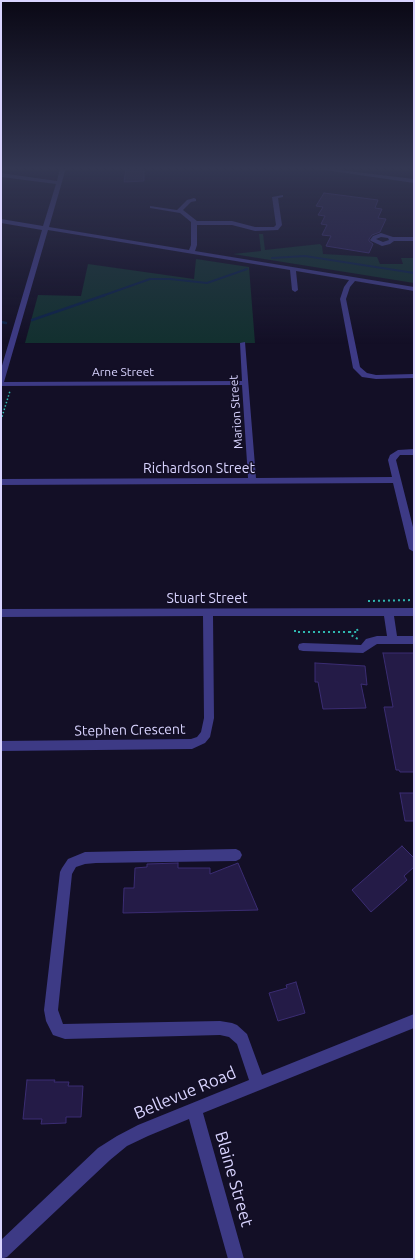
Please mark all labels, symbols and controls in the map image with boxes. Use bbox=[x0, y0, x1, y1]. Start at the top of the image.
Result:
street label: Arne Street bbox=[92, 365, 154, 379]
street label: Marion Street bbox=[226, 374, 246, 450]
street label: Richardson Street bbox=[143, 460, 255, 476]
street label: Stuart Street bbox=[166, 590, 248, 606]
street label: Stephen Crescent bbox=[74, 721, 186, 739]
street label: Bellevue Road bbox=[131, 1062, 239, 1124]
street label: Blaine Street bbox=[211, 1129, 257, 1229]

